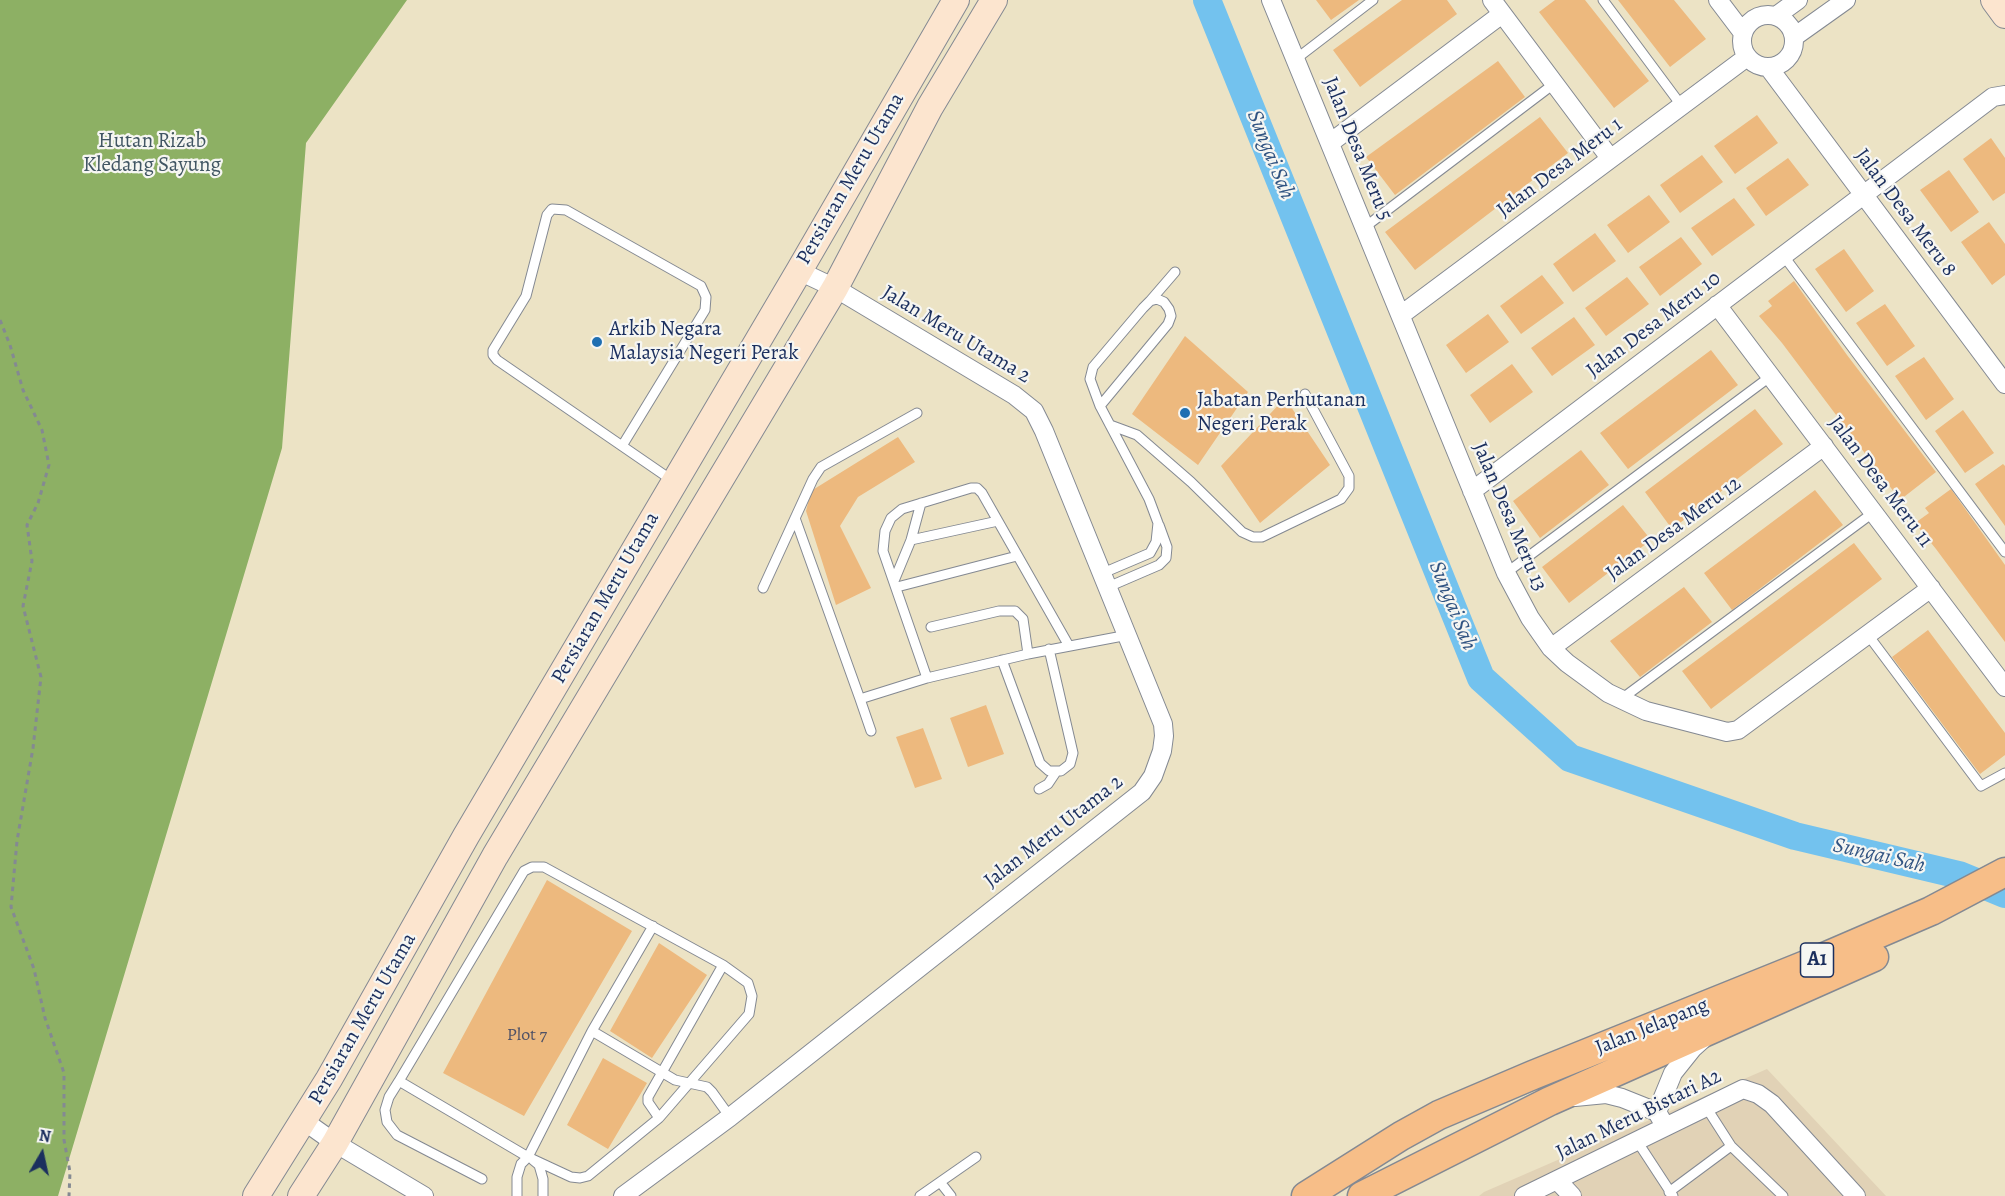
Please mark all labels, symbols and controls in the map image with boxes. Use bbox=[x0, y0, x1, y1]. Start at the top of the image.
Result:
street label: Jalan Desa Meru 5 bbox=[1317, 74, 1397, 224]
street label: Persiaran Meru Utama bbox=[792, 89, 910, 269]
water label: Sungai Sah bbox=[1240, 107, 1300, 203]
street label: Jalan Desa Meru 1 bbox=[1492, 113, 1628, 223]
park label: Hutan Rizab Kledang Sayung bbox=[83, 129, 221, 179]
street label: Jalan Desa Meru 8 bbox=[1849, 144, 1961, 282]
street label: Jalan Desa Meru 10 bbox=[1582, 266, 1726, 384]
street label: Jalan Meru Utama 2 bbox=[877, 281, 1035, 389]
place label: Arkib Negara Malaysia Negeri Perak bbox=[609, 317, 799, 367]
marker: Arkib Negara Malaysia Negeri Perak bbox=[590, 335, 604, 349]
place label: Jabatan Perhutanan Negeri Perak bbox=[1197, 388, 1366, 438]
marker: Jabatan Perhutanan Negeri Perak bbox=[1178, 406, 1192, 420]
street label: Jalan Desa Meru 11 bbox=[1822, 411, 1938, 553]
street label: Jalan Desa Meru 13 bbox=[1466, 439, 1552, 595]
street label: Jalan Desa Meru 12 bbox=[1602, 472, 1746, 586]
street label: Persiaran Meru Utama bbox=[547, 508, 665, 688]
water label: Sungai Sah bbox=[1422, 558, 1482, 654]
street label: Jalan Meru Utama 2 bbox=[980, 770, 1128, 894]
water label: Sungai Sah bbox=[1830, 833, 1928, 879]
street label: Persiaran Meru Utama bbox=[304, 929, 422, 1109]
road number: A1 bbox=[1800, 943, 1834, 977]
street label: Jalan Jelapang bbox=[1592, 993, 1712, 1061]
house number: Plot 7 bbox=[507, 1025, 547, 1047]
street label: Jalan Meru Bistari A2 bbox=[1552, 1064, 1726, 1166]
north arrow bbox=[12, 1124, 72, 1184]
text: N bbox=[37, 1124, 52, 1148]

